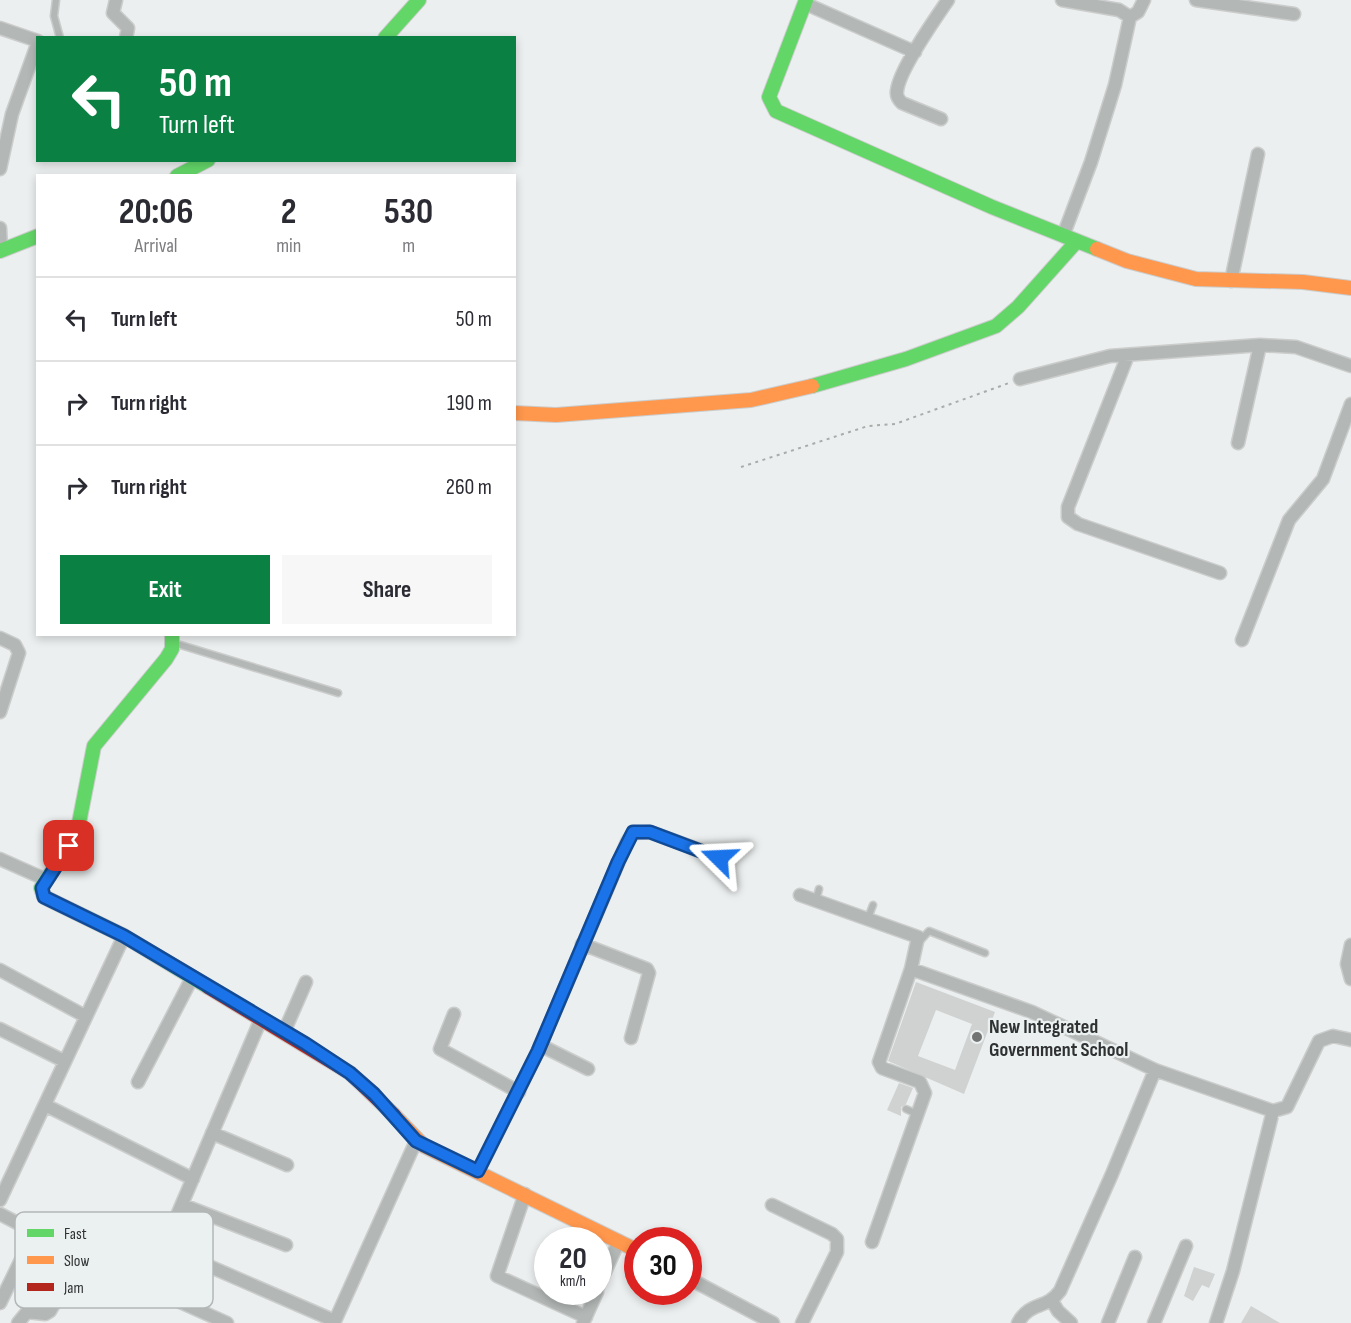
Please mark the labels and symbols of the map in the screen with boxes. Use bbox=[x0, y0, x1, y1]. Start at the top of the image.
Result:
pin bbox=[43, 820, 94, 871]
position arrow bbox=[687, 826, 751, 890]
place label: New Integrated Government School bbox=[989, 1015, 1128, 1062]
marker: New Integrated Government School bbox=[970, 1030, 984, 1044]
legend bbox=[15, 1212, 213, 1308]
text: Fast bbox=[64, 1225, 87, 1244]
speed limit sign: 30 bbox=[624, 1227, 702, 1305]
text: Slow bbox=[64, 1252, 89, 1271]
text: Jam bbox=[63, 1279, 84, 1298]

